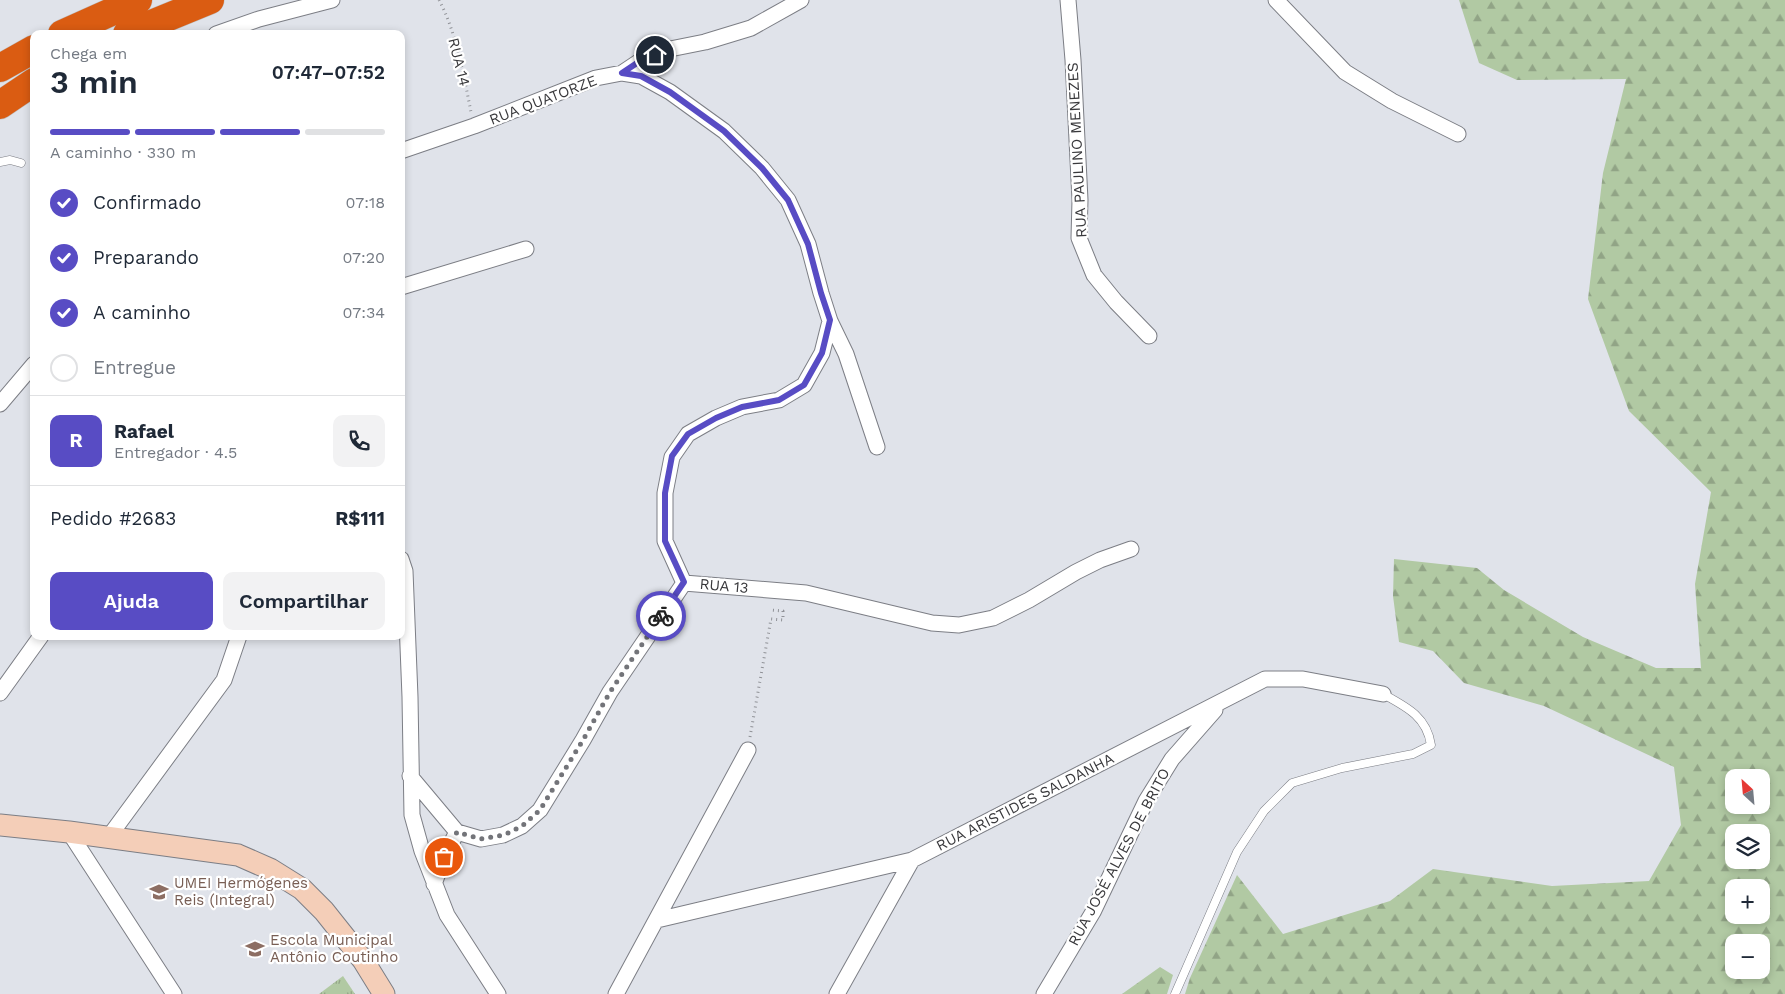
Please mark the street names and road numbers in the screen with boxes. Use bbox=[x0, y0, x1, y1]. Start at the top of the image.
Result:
street label: RUA 14 bbox=[444, 36, 474, 88]
street label: RUA PAULINO MENEZES bbox=[1063, 62, 1091, 238]
street label: RUA QUATORZE bbox=[487, 71, 599, 129]
street label: RUA 13 bbox=[699, 575, 749, 597]
street label: RUA ARISTIDES SALDANHA bbox=[933, 749, 1117, 855]
street label: RUA JOSÉ ALVES DE BRITO bbox=[1064, 765, 1174, 949]

